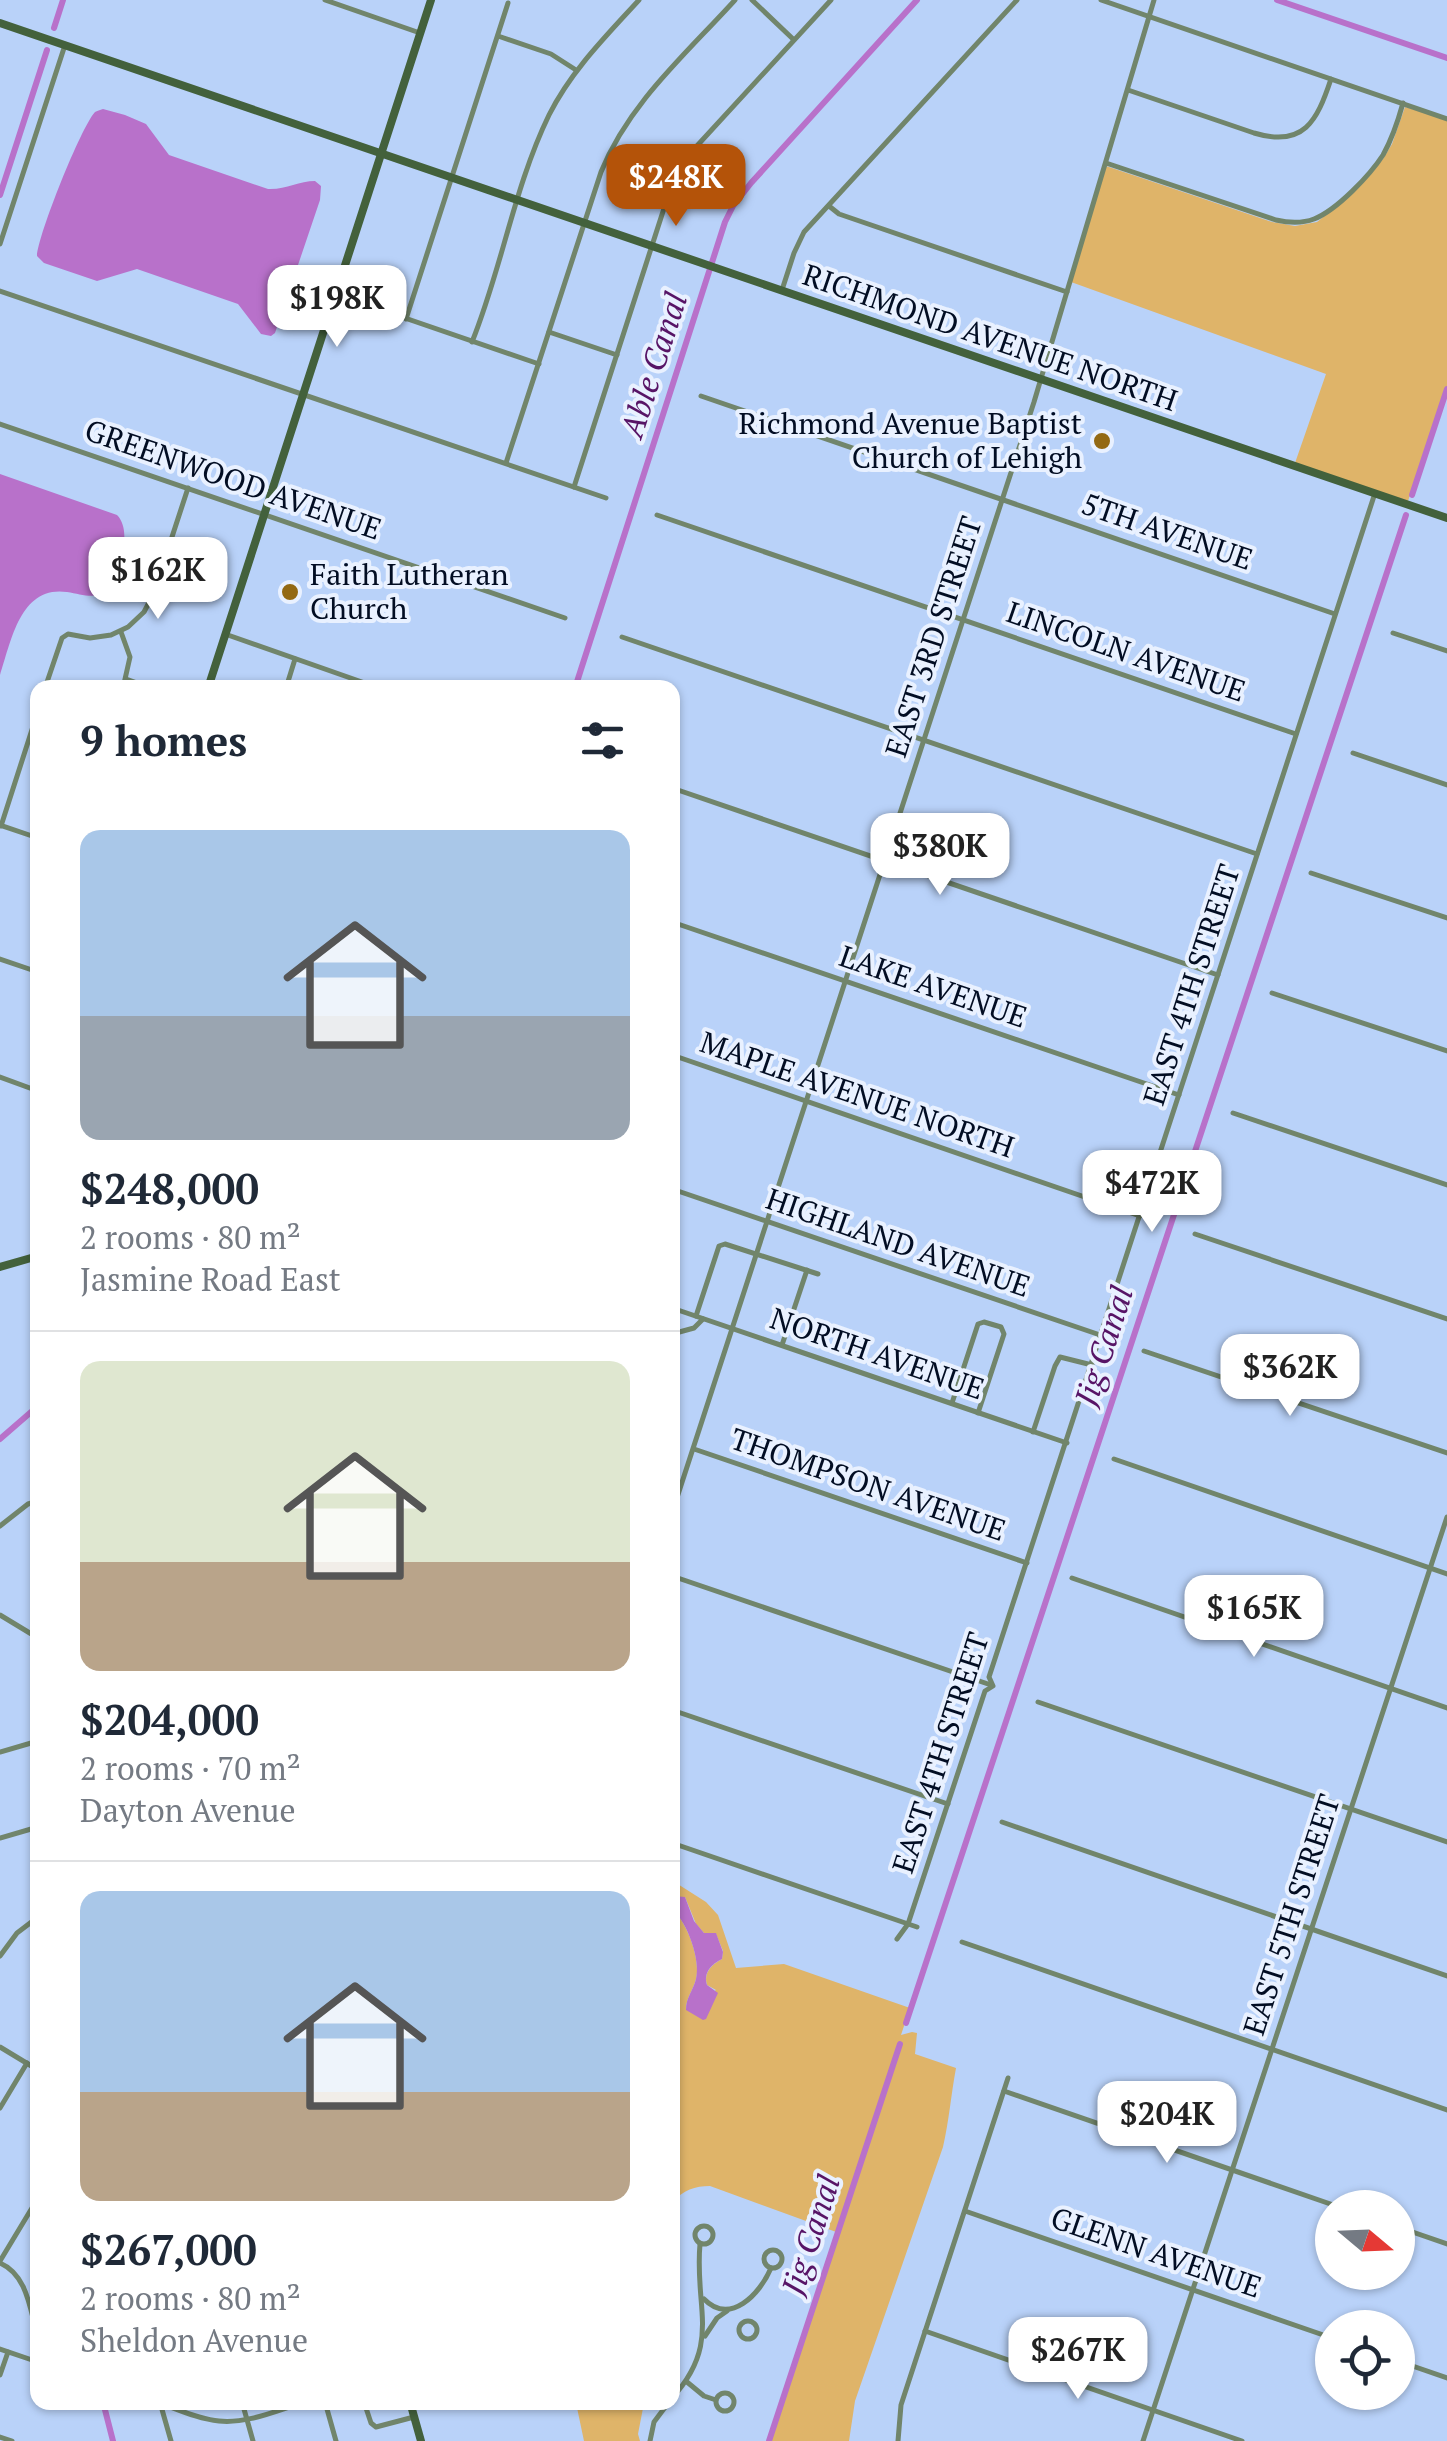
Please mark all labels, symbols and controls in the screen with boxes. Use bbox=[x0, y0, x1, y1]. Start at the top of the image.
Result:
pin: $248K bbox=[606, 144, 746, 229]
text: $248K bbox=[628, 155, 724, 197]
street label: RICHMOND AVENUE NORTH bbox=[798, 254, 1183, 420]
pin: $198K bbox=[267, 265, 407, 350]
text: $198K bbox=[289, 276, 385, 318]
water label: Able Canal bbox=[609, 287, 696, 444]
place label: Richmond Avenue Baptist Church of Lehigh bbox=[739, 403, 1082, 477]
street label: GREENWOOD AVENUE bbox=[80, 410, 387, 549]
marker: Richmond Avenue Baptist Church of Lehigh bbox=[1091, 430, 1113, 452]
street label: 5TH AVENUE bbox=[1077, 483, 1258, 579]
street label: EAST 3RD STREET bbox=[875, 511, 991, 762]
pin: $162K bbox=[88, 537, 228, 622]
text: $162K bbox=[110, 548, 206, 590]
place label: Faith Lutheran Church bbox=[310, 554, 509, 628]
marker: Faith Lutheran Church bbox=[279, 581, 301, 603]
street label: LINCOLN AVENUE bbox=[1002, 591, 1251, 711]
text: 9 homes bbox=[80, 712, 247, 768]
icon: filters bbox=[575, 713, 630, 768]
pin: $380K bbox=[870, 813, 1010, 898]
text: $380K bbox=[892, 824, 988, 866]
street label: EAST 4TH STREET bbox=[1133, 859, 1249, 1110]
icon: home bbox=[265, 895, 445, 1075]
street label: LAKE AVENUE bbox=[834, 935, 1032, 1037]
street label: MAPLE AVENUE NORTH bbox=[695, 1022, 1020, 1167]
pin: $472K bbox=[1082, 1150, 1222, 1235]
text: $248,000 bbox=[80, 1160, 259, 1216]
text: $472K bbox=[1104, 1161, 1200, 1203]
street label: HIGHLAND AVENUE bbox=[761, 1178, 1036, 1306]
text: 2 rooms · 80 m² bbox=[80, 1216, 301, 1258]
text: Jasmine Road East bbox=[80, 1258, 341, 1300]
water label: Jig Canal bbox=[1063, 1280, 1142, 1413]
street label: NORTH AVENUE bbox=[765, 1298, 990, 1408]
pin: $362K bbox=[1220, 1334, 1360, 1419]
text: $362K bbox=[1242, 1345, 1338, 1387]
street label: THOMPSON AVENUE bbox=[725, 1418, 1011, 1550]
icon: home bbox=[265, 1426, 445, 1606]
pin: $165K bbox=[1184, 1575, 1324, 1660]
text: $165K bbox=[1206, 1586, 1302, 1628]
street label: EAST 4TH STREET bbox=[882, 1627, 998, 1878]
text: $204,000 bbox=[80, 1691, 259, 1747]
text: 2 rooms · 70 m² bbox=[80, 1747, 301, 1789]
text: Dayton Avenue bbox=[80, 1789, 296, 1831]
street label: EAST 5TH STREET bbox=[1233, 1789, 1349, 2040]
icon: home bbox=[265, 1956, 445, 2136]
pin: $204K bbox=[1097, 2081, 1237, 2166]
text: $204K bbox=[1119, 2092, 1215, 2134]
water label: Jig Canal bbox=[770, 2169, 849, 2302]
north arrow bbox=[1315, 2190, 1415, 2290]
map controls bbox=[1315, 2190, 1415, 2410]
street label: GLENN AVENUE bbox=[1046, 2197, 1267, 2307]
text: $267,000 bbox=[80, 2221, 257, 2277]
text: 2 rooms · 80 m² bbox=[80, 2277, 301, 2319]
button: locate bbox=[1315, 2310, 1415, 2410]
pin: $267K bbox=[1008, 2317, 1148, 2402]
text: Sheldon Avenue bbox=[80, 2319, 308, 2361]
text: $267K bbox=[1030, 2328, 1126, 2370]

